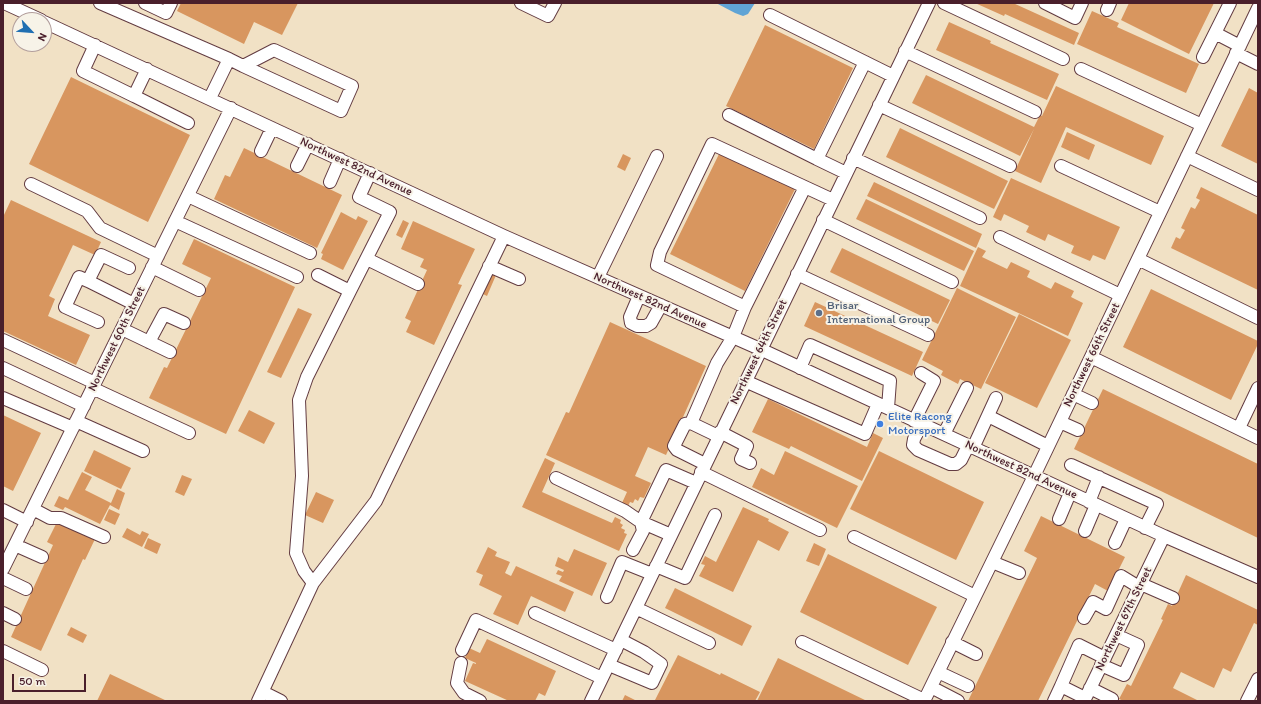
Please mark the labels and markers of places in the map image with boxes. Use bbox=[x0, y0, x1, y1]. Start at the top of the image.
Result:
place label: Brisar International Group bbox=[827, 299, 930, 327]
marker: Brisar International Group bbox=[814, 308, 824, 318]
place label: Elite Racong Motorsport bbox=[888, 410, 952, 438]
marker: Elite Racong Motorsport bbox=[875, 419, 885, 429]

